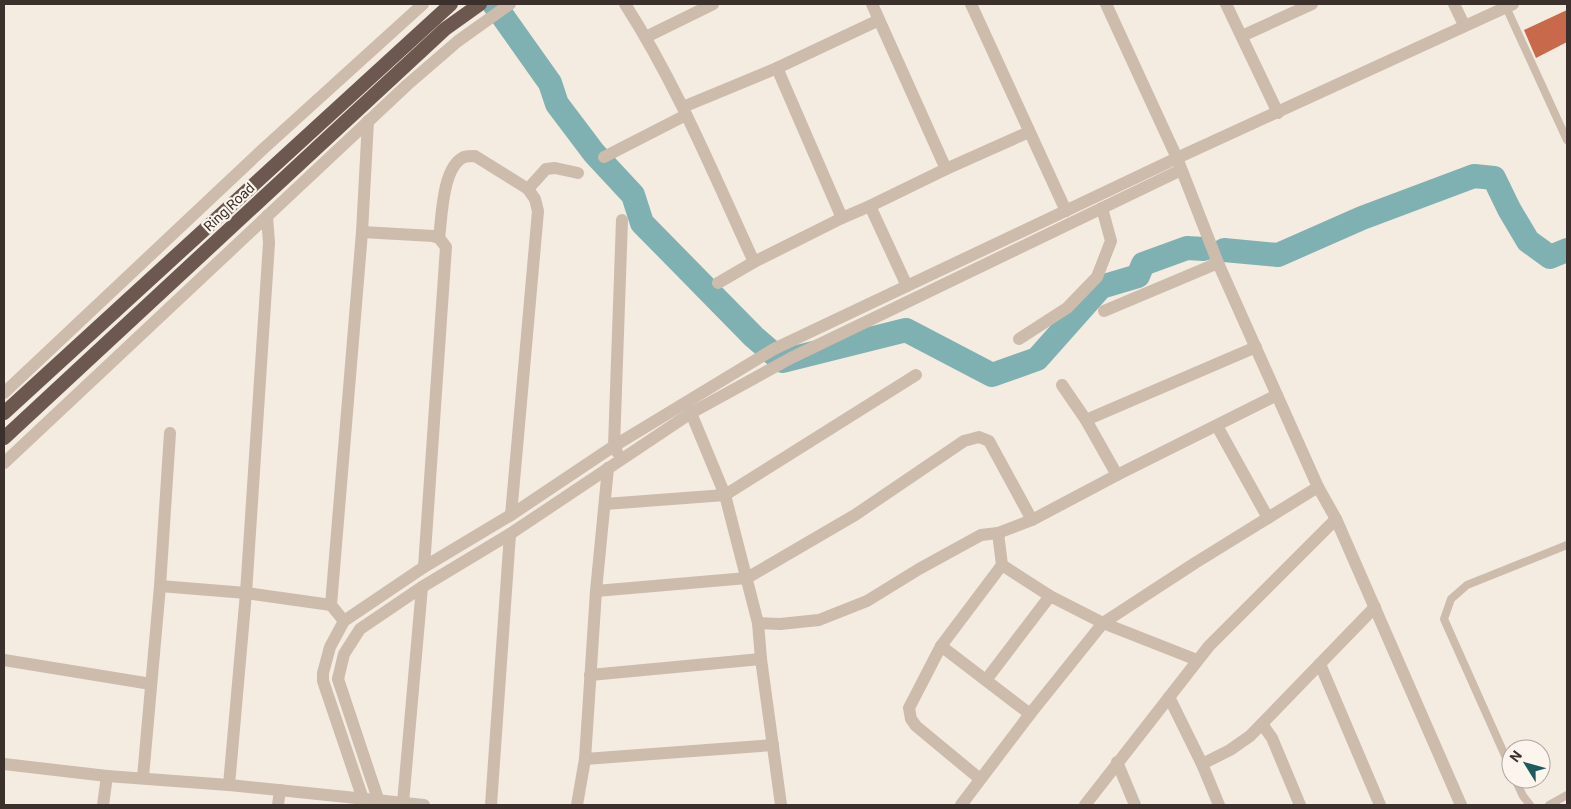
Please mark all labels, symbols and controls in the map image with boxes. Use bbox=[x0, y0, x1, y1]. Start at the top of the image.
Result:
street label: Ring Road bbox=[200, 180, 258, 234]
north arrow bbox=[1501, 739, 1551, 789]
text: N bbox=[1506, 747, 1525, 765]

